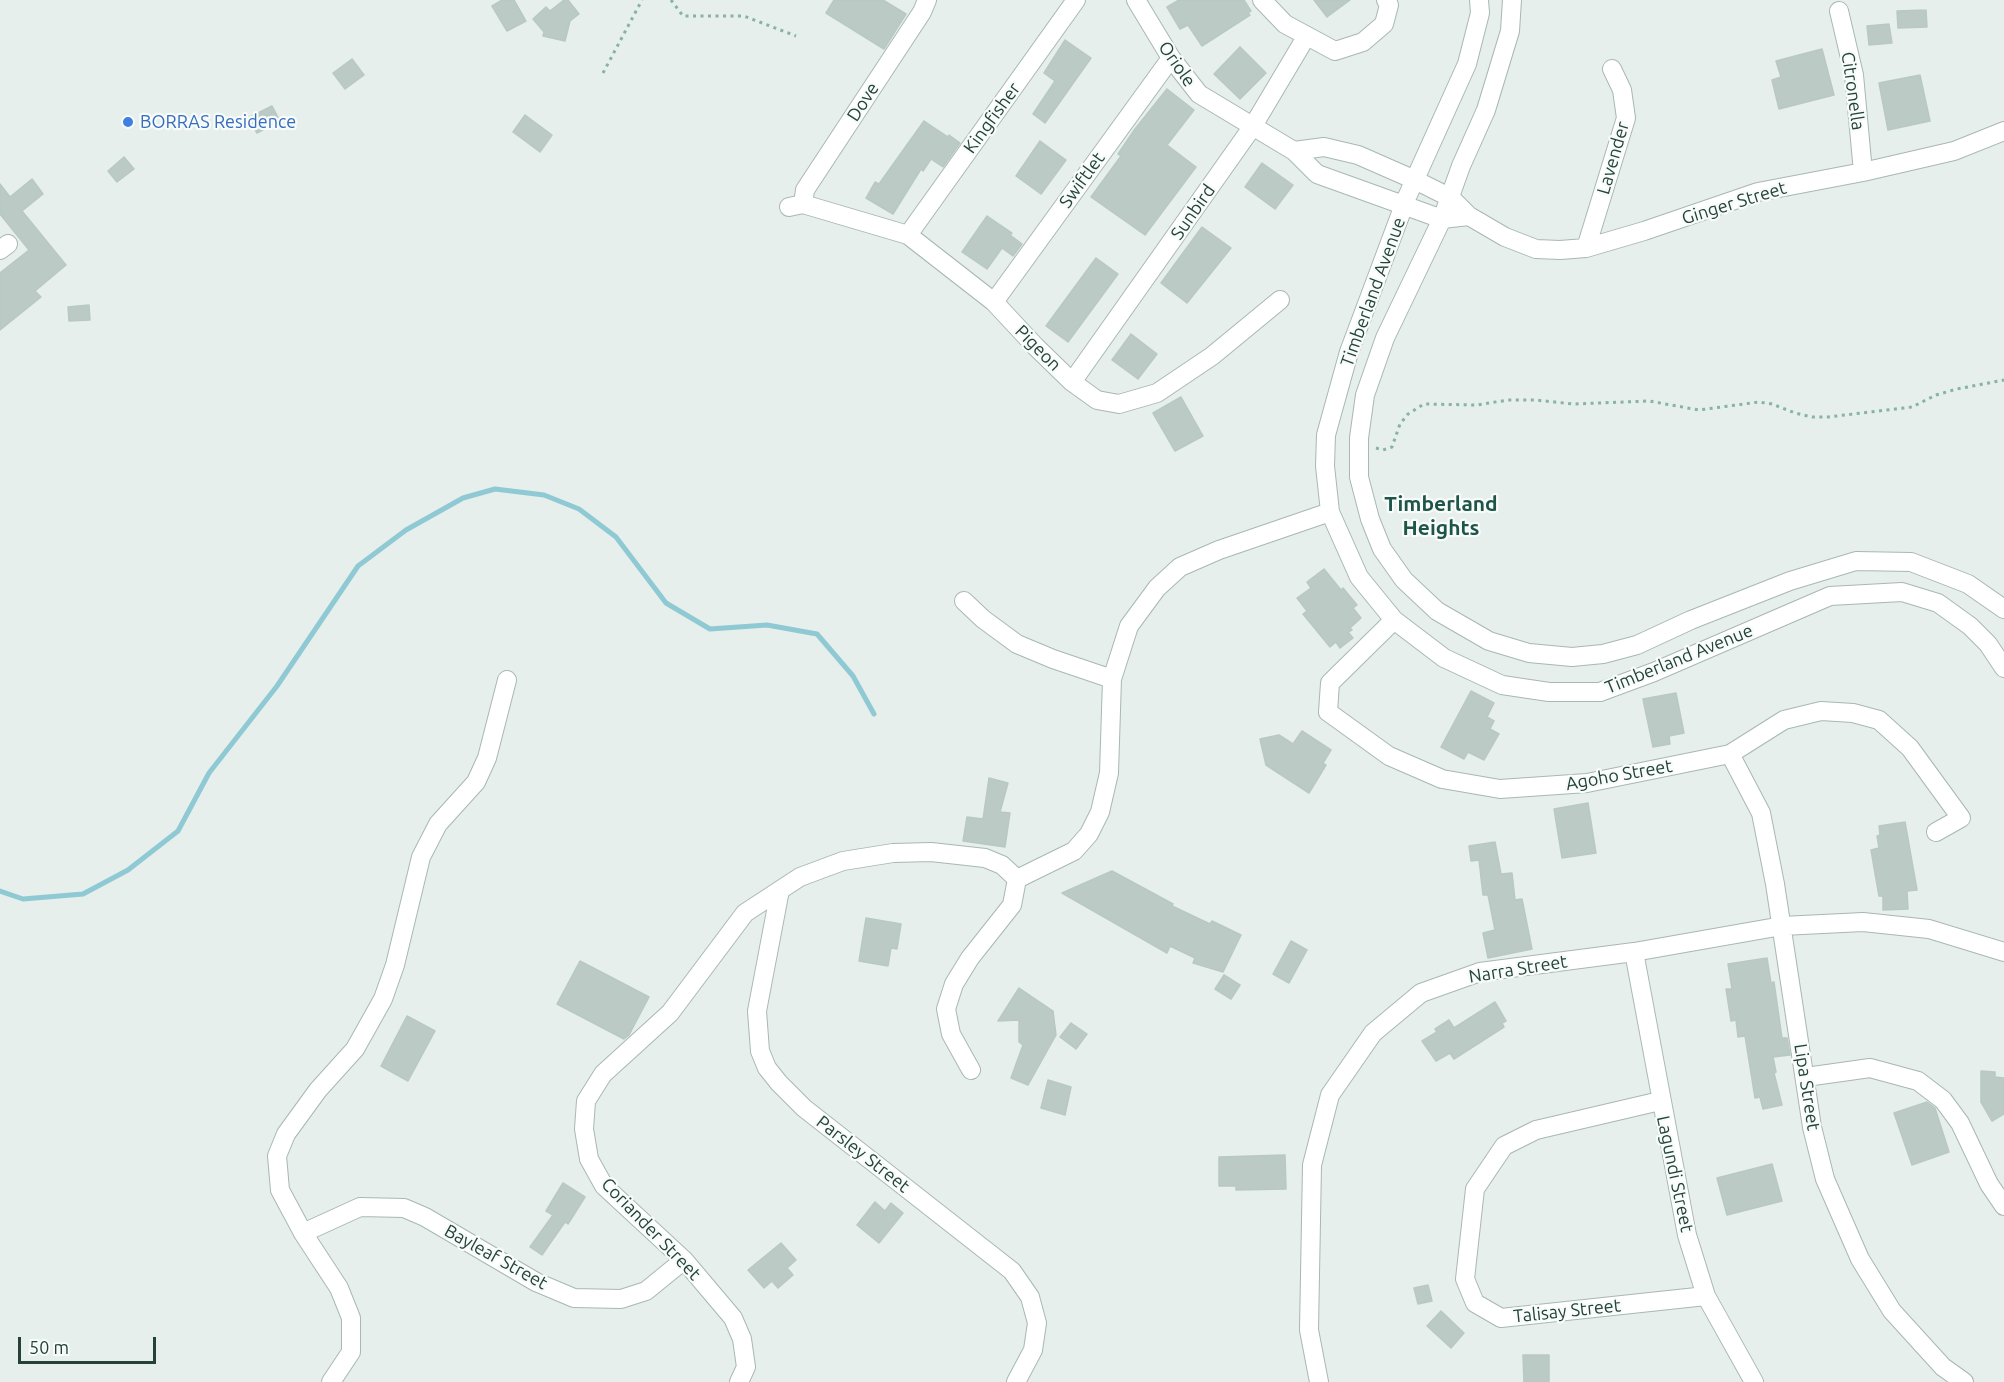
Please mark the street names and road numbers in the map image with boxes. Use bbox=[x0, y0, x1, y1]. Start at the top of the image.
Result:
street label: Oriole bbox=[1154, 37, 1200, 91]
street label: Citronella bbox=[1837, 51, 1869, 131]
street label: Kingfisher bbox=[959, 78, 1025, 158]
street label: Dove bbox=[843, 79, 883, 125]
street label: Lavender bbox=[1592, 119, 1634, 197]
street label: Swiftlet bbox=[1055, 148, 1109, 212]
street label: Ginger Street bbox=[1679, 177, 1789, 229]
street label: Sunbird bbox=[1166, 180, 1220, 244]
street label: Timberland Avenue bbox=[1336, 214, 1410, 370]
street label: Pigeon bbox=[1010, 320, 1066, 376]
street label: Timberland Avenue bbox=[1602, 620, 1756, 698]
street label: Agoho Street bbox=[1564, 755, 1674, 795]
street label: Narra Street bbox=[1467, 951, 1569, 987]
street label: Lipa Street bbox=[1789, 1042, 1825, 1132]
street label: Parsley Street bbox=[812, 1111, 914, 1197]
street label: Lagundi Street bbox=[1652, 1114, 1698, 1234]
street label: Coriander Street bbox=[597, 1173, 705, 1285]
street label: Bayleaf Street bbox=[441, 1220, 551, 1294]
street label: Talisay Street bbox=[1512, 1295, 1622, 1327]

